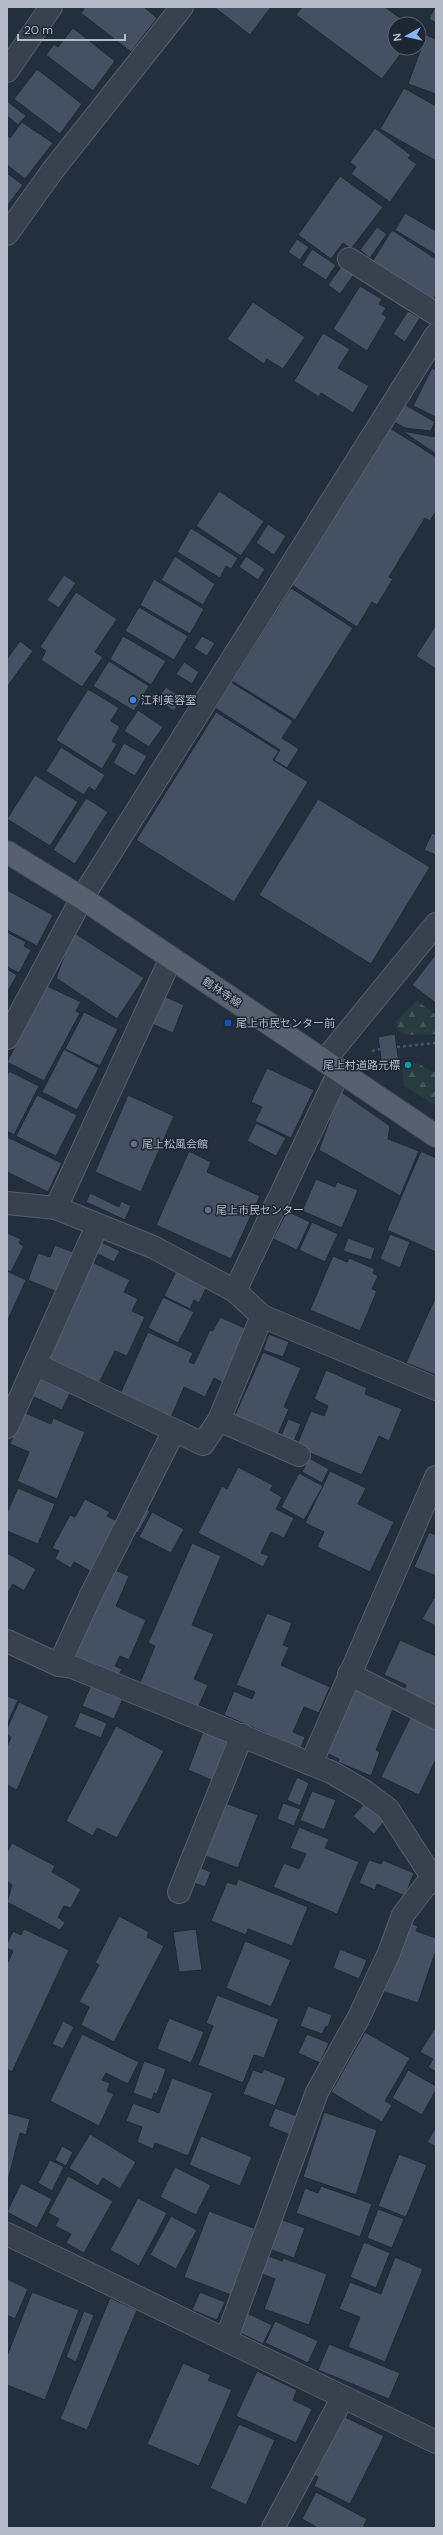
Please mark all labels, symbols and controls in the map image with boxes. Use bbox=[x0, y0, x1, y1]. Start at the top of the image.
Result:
scale bar bbox=[18, 16, 125, 42]
north arrow bbox=[387, 16, 427, 56]
text: 20 m bbox=[24, 22, 53, 38]
text: N bbox=[390, 32, 405, 42]
place label: 江利美容室 bbox=[141, 693, 196, 707]
marker: 江利美容室 bbox=[128, 695, 138, 705]
street label: 鶴林寺線 bbox=[200, 974, 244, 1010]
place label: 尾上市民センター前 bbox=[236, 1016, 335, 1030]
marker: 尾上市民センター前 bbox=[223, 1018, 233, 1028]
place label: 尾上村道路元標 bbox=[323, 1058, 400, 1072]
marker: 尾上村道路元標 bbox=[403, 1060, 413, 1070]
place label: 尾上松風会館 bbox=[142, 1137, 208, 1151]
marker: 尾上松風会館 bbox=[129, 1139, 139, 1149]
place label: 尾上市民センター bbox=[216, 1203, 304, 1217]
marker: 尾上市民センター bbox=[203, 1205, 213, 1215]

